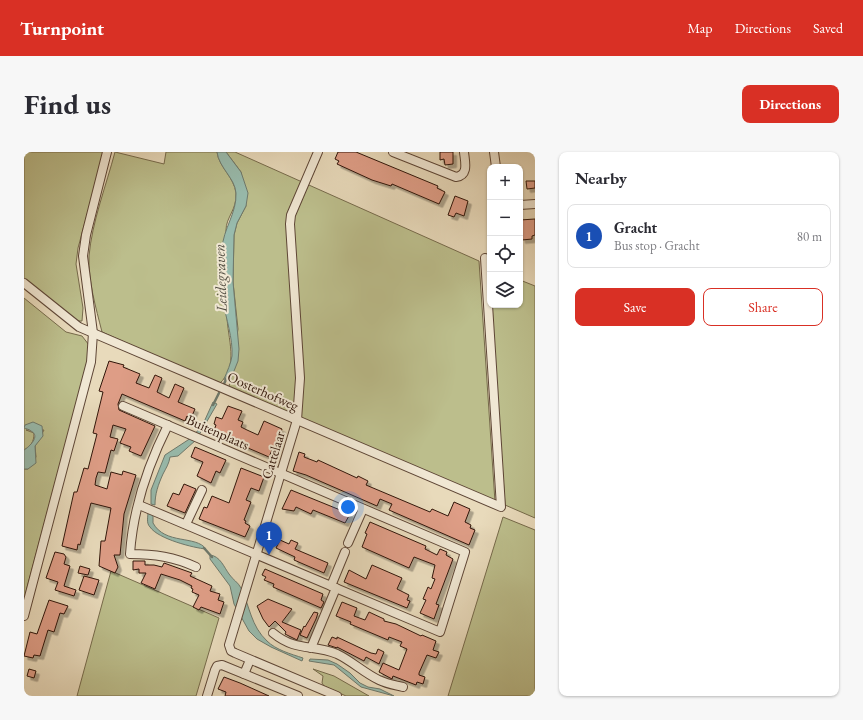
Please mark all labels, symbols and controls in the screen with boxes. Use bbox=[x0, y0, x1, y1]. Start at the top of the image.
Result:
text: Turnpoint bbox=[20, 16, 104, 41]
text: Map bbox=[687, 19, 713, 37]
text: Directions bbox=[735, 19, 791, 37]
text: Saved bbox=[813, 19, 843, 37]
button: Directions bbox=[742, 85, 839, 123]
text: Find us bbox=[24, 86, 111, 122]
map controls bbox=[487, 164, 523, 308]
button: + bbox=[487, 164, 523, 200]
text: Nearby bbox=[575, 167, 627, 189]
button: − bbox=[487, 200, 523, 236]
text: Gracht bbox=[614, 218, 657, 237]
text: 1 bbox=[586, 228, 592, 245]
text: 80 m bbox=[797, 228, 822, 245]
button: locate bbox=[487, 236, 523, 272]
text: Bus stop · Gracht bbox=[614, 237, 700, 254]
water label: Leidegraven bbox=[209, 243, 231, 314]
button: layers bbox=[487, 272, 523, 308]
button: Save bbox=[575, 288, 695, 326]
button: Share bbox=[703, 288, 823, 326]
street label: Oosterhofweg bbox=[225, 367, 302, 415]
street label: Buitenplaats bbox=[184, 410, 253, 454]
street label: Cattelaar bbox=[257, 429, 289, 481]
your location bbox=[338, 497, 358, 517]
pin: 1 bbox=[256, 522, 282, 555]

